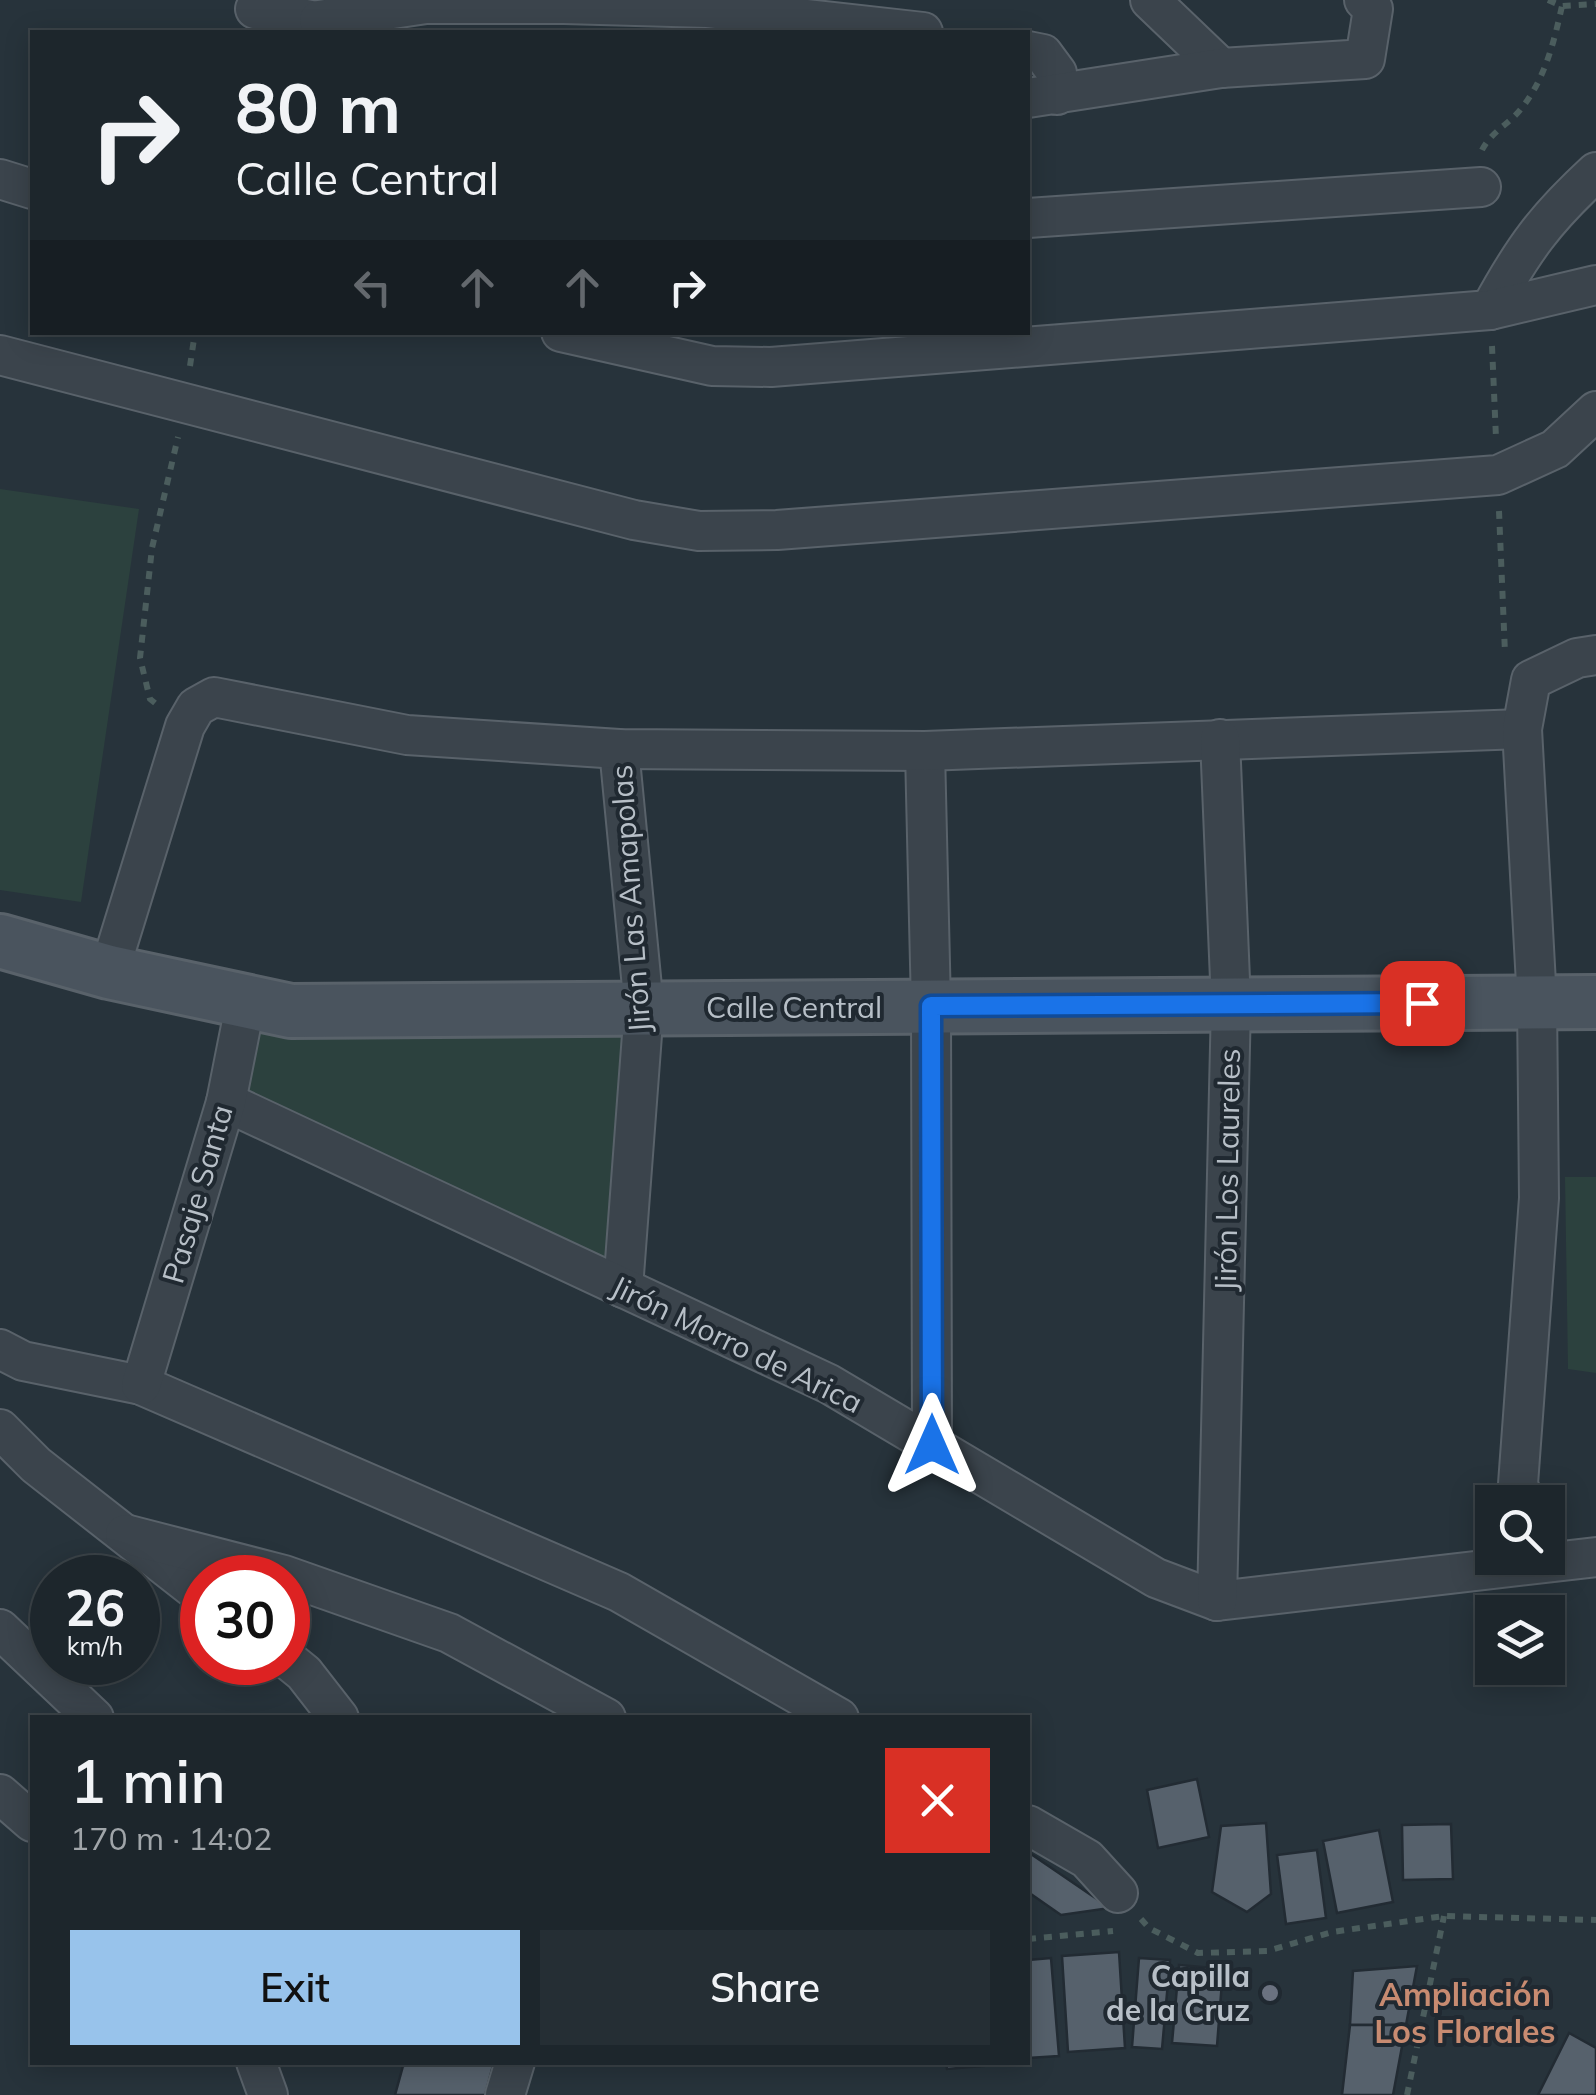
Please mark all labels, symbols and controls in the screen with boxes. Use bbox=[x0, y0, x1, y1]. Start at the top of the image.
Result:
text: 80 m bbox=[235, 63, 401, 151]
icon: right bbox=[70, 70, 200, 200]
text: Calle Central bbox=[235, 150, 499, 206]
icon: left bbox=[345, 260, 400, 315]
icon: ahead bbox=[450, 260, 505, 315]
icon: ahead bbox=[555, 260, 610, 315]
icon: right bbox=[660, 260, 715, 315]
street label: Jirón Las Amapolas bbox=[602, 764, 658, 1034]
pin bbox=[1380, 961, 1465, 1046]
icon: arrive bbox=[1395, 976, 1450, 1031]
street label: Calle Central bbox=[706, 988, 882, 1026]
street label: Jirón Los Laureles bbox=[1206, 1048, 1248, 1292]
street label: Pasaje Santa bbox=[153, 1100, 241, 1288]
street label: Jirón Morro de Arica bbox=[605, 1267, 869, 1421]
position arrow bbox=[880, 1393, 984, 1497]
map controls bbox=[1475, 1485, 1565, 1685]
button: search bbox=[1475, 1485, 1565, 1575]
speed limit sign: 30 bbox=[180, 1555, 310, 1685]
text: 26 bbox=[65, 1576, 125, 1639]
button: layers bbox=[1475, 1595, 1565, 1685]
text: km/h bbox=[67, 1630, 123, 1661]
text: 1 min bbox=[70, 1743, 226, 1818]
button: close bbox=[885, 1748, 990, 1853]
text: 170 m · 14:02 bbox=[70, 1818, 272, 1858]
button: Exit bbox=[70, 1930, 520, 2045]
button: Share bbox=[540, 1930, 990, 2045]
place label: Capilla de la Cruz bbox=[1106, 1957, 1250, 2029]
district label: Ampliación Los Florales bbox=[1374, 1974, 1556, 2051]
marker: Capilla de la Cruz bbox=[1259, 1982, 1281, 2004]

